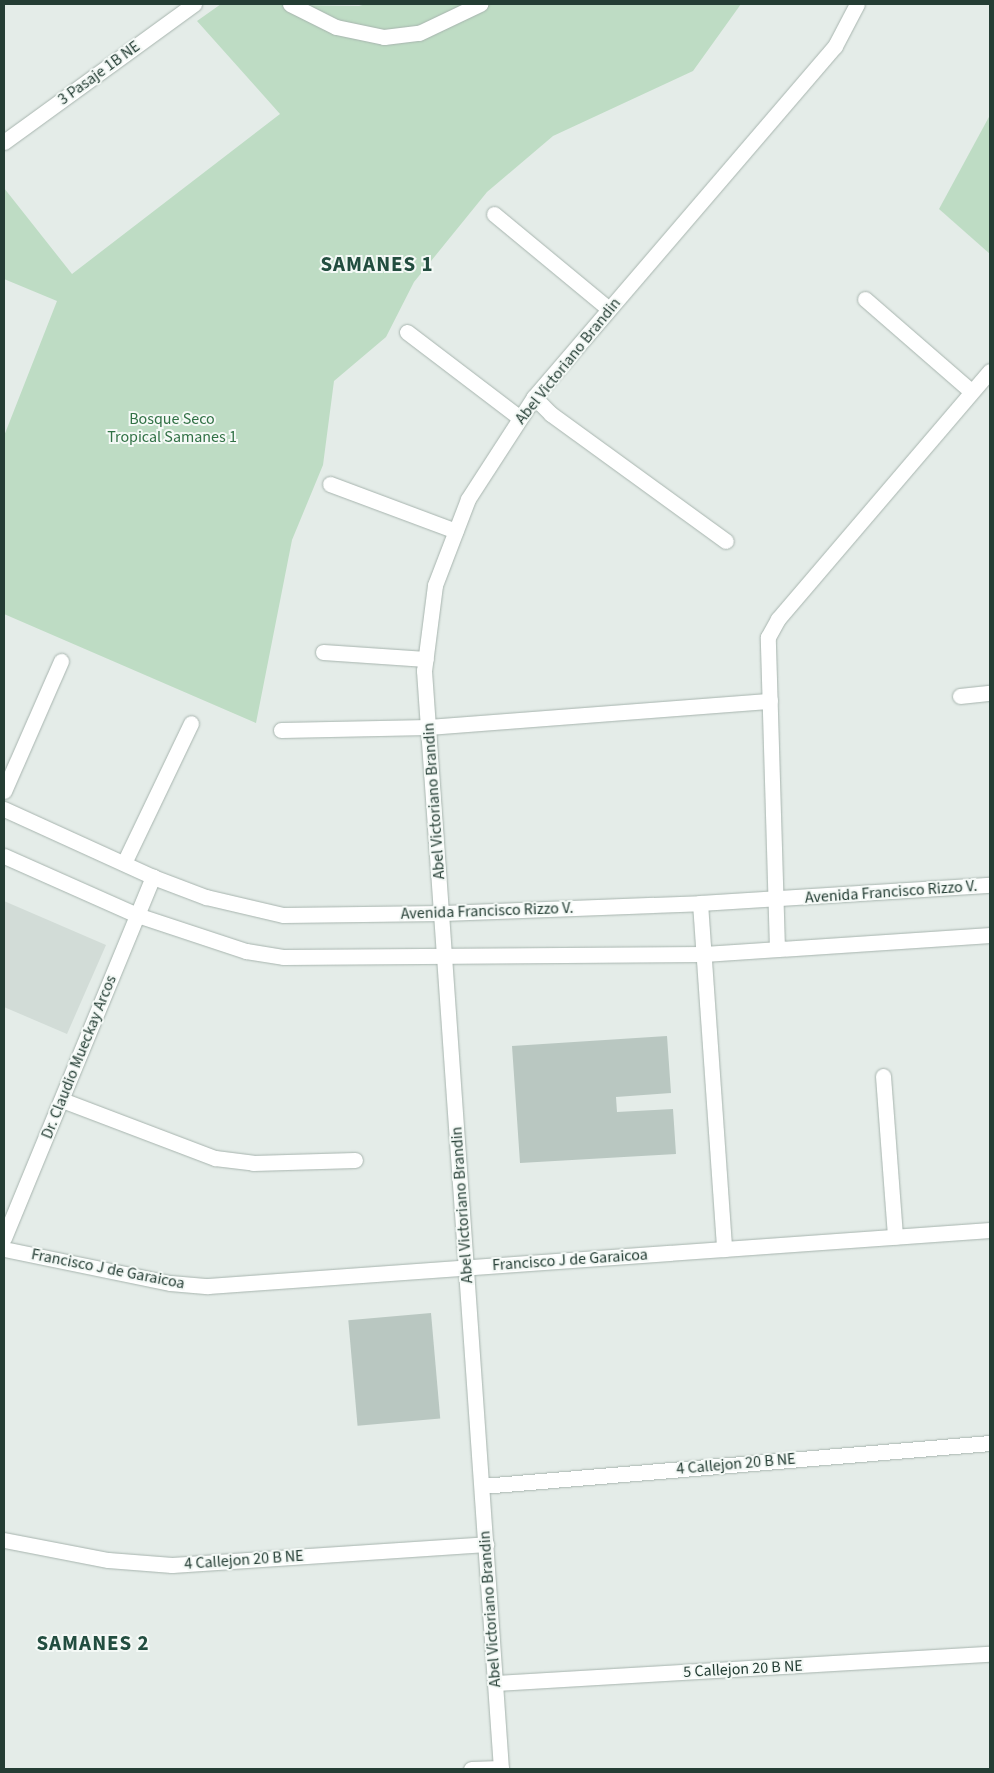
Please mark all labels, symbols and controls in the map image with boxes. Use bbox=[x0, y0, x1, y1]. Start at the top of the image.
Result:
street label: 3 Pasaje 1B NE bbox=[54, 37, 144, 109]
district label: SAMANES 1 bbox=[319, 251, 435, 277]
street label: Abel Victoriano Brandin bbox=[511, 294, 625, 428]
park label: Bosque Seco Tropical Samanes 1 bbox=[107, 409, 237, 447]
street label: Abel Victoriano Brandin bbox=[419, 722, 449, 880]
street label: Avenida Francisco Rizzo V. bbox=[804, 876, 978, 908]
street label: Avenida Francisco Rizzo V. bbox=[400, 898, 574, 924]
street label: Dr. Claudio Mueckay Arcos bbox=[37, 972, 121, 1142]
street label: Abel Victoriano Brandin bbox=[447, 1126, 477, 1284]
street label: Francisco J de Garaicoa bbox=[30, 1245, 186, 1293]
street label: Francisco J de Garaicoa bbox=[492, 1245, 648, 1275]
street label: 4 Callejon 20 B NE bbox=[676, 1449, 796, 1479]
street label: Abel Victoriano Brandin bbox=[475, 1530, 505, 1688]
street label: 4 Callejon 20 B NE bbox=[184, 1546, 304, 1574]
district label: SAMANES 2 bbox=[35, 1630, 151, 1656]
street label: 5 Callejon 20 B NE bbox=[683, 1656, 803, 1682]

